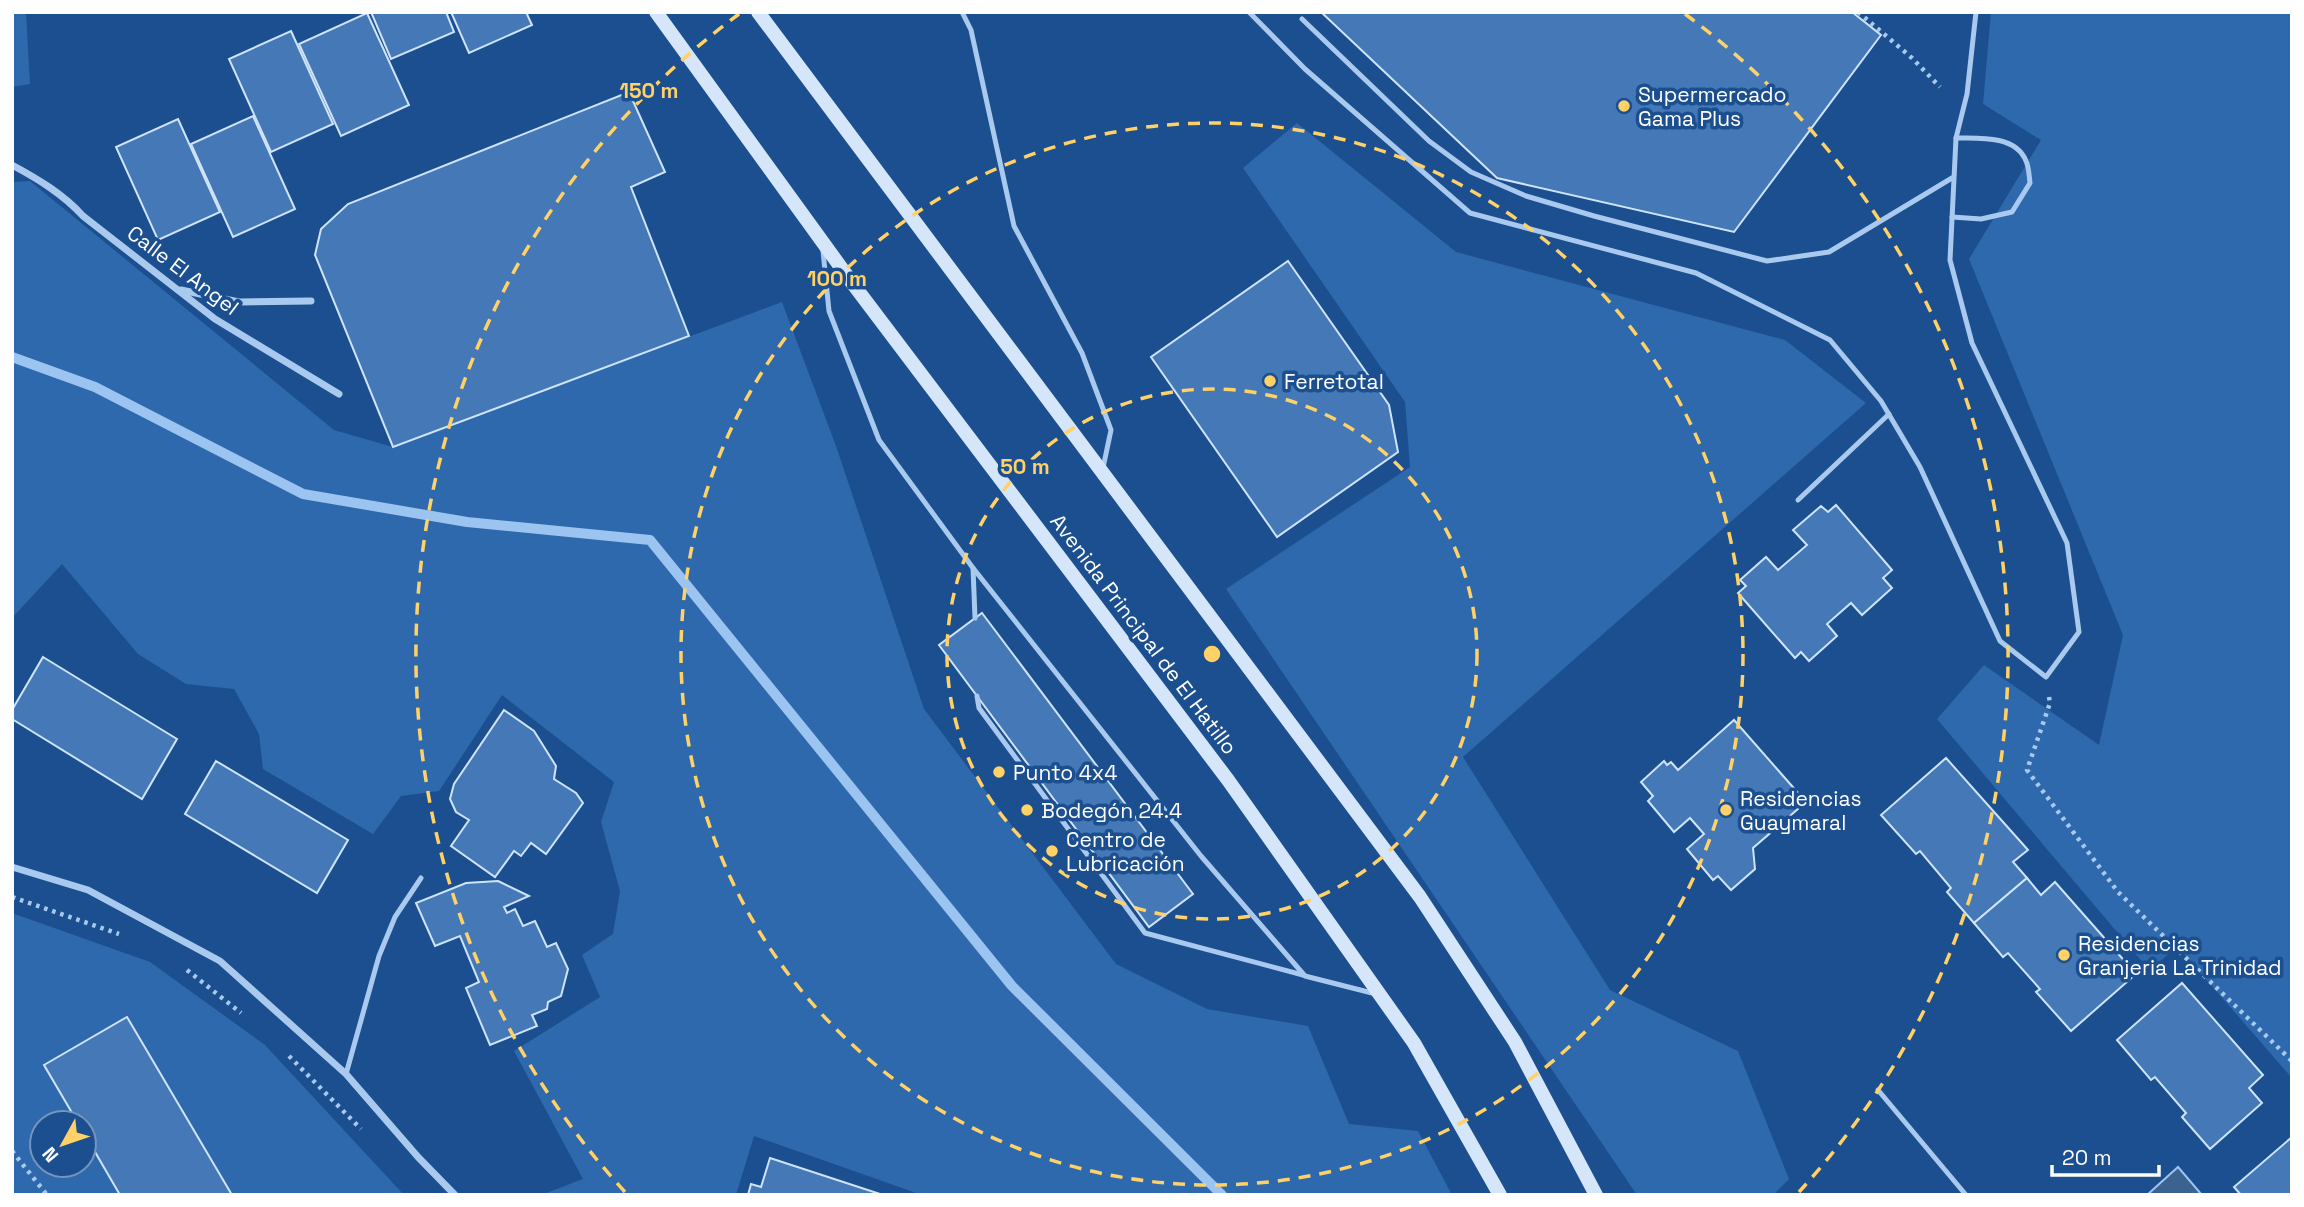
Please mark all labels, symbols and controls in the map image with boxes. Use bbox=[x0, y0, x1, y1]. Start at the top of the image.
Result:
text: 150 m bbox=[620, 77, 678, 104]
place label: Supermercado Gama Plus bbox=[1638, 81, 1786, 132]
marker: Supermercado Gama Plus bbox=[1616, 98, 1632, 114]
street label: Calle El Angel bbox=[122, 219, 244, 321]
text: 100 m bbox=[807, 265, 867, 292]
place label: Ferretotal bbox=[1284, 368, 1384, 395]
marker: Ferretotal bbox=[1262, 373, 1278, 389]
text: 50 m bbox=[1000, 453, 1050, 480]
street label: Avenida Principal de El Hatillo bbox=[1045, 508, 1243, 760]
centre of rings bbox=[1200, 642, 1224, 666]
place label: Punto 4x4 bbox=[1013, 759, 1117, 786]
marker: Punto 4x4 bbox=[991, 764, 1007, 780]
place label: Residencias Guaymaral bbox=[1740, 785, 1862, 836]
place label: Bodegón 24.4 bbox=[1041, 797, 1182, 824]
marker: Bodegón 24.4 bbox=[1019, 802, 1035, 818]
marker: Residencias Guaymaral bbox=[1718, 802, 1734, 818]
place label: Centro de Lubricación bbox=[1066, 826, 1185, 877]
marker: Centro de Lubricación bbox=[1044, 843, 1060, 859]
place label: Residencias Granjeria La Trinidad bbox=[2078, 930, 2282, 981]
marker: Residencias Granjeria La Trinidad bbox=[2056, 947, 2072, 963]
north arrow bbox=[28, 1109, 98, 1179]
scale bar bbox=[2052, 1134, 2159, 1178]
text: N bbox=[37, 1142, 64, 1168]
text: 20 m bbox=[2062, 1144, 2112, 1171]

